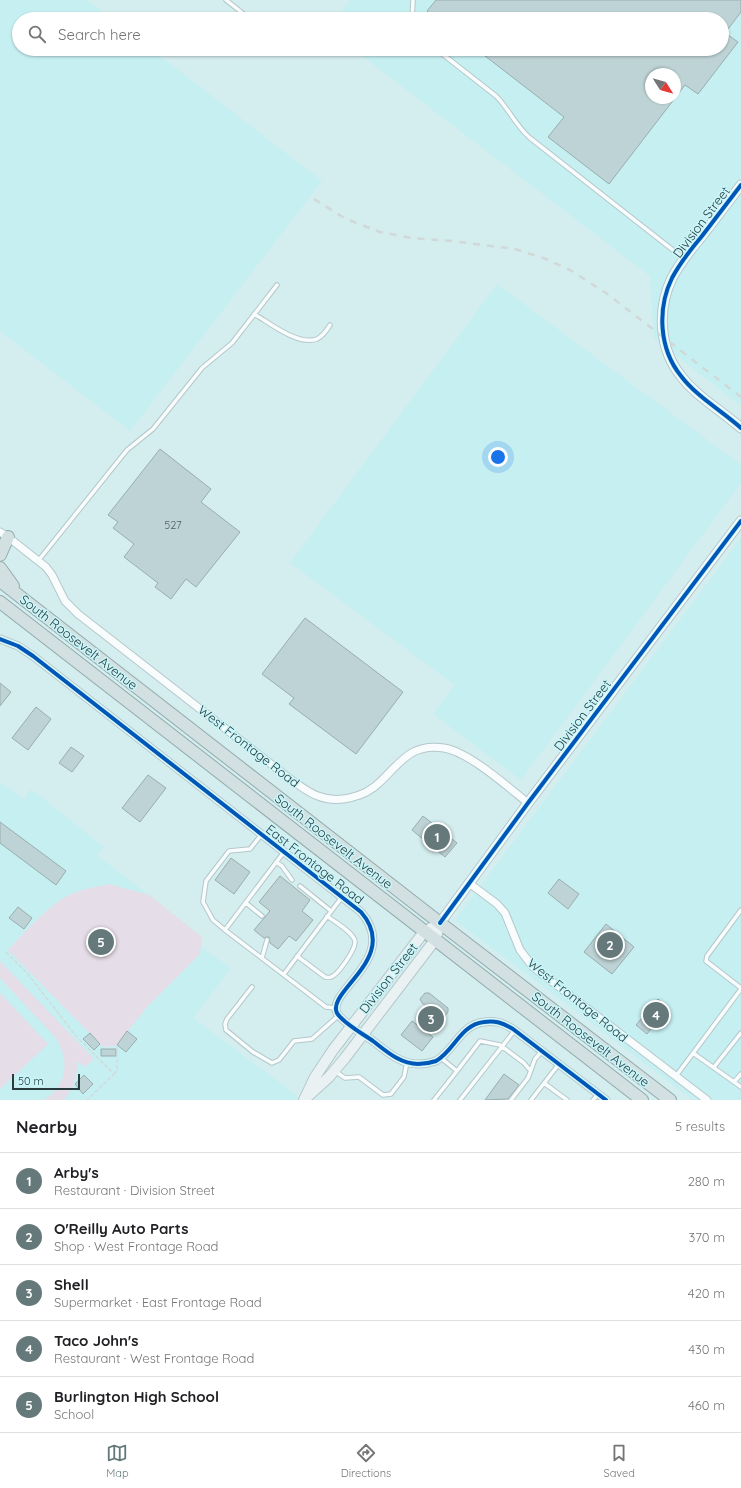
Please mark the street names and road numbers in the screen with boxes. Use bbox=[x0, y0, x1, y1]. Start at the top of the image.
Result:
street label: Division Street bbox=[669, 183, 733, 261]
street label: South Roosevelt Avenue bbox=[17, 591, 141, 693]
street label: Division Street bbox=[550, 676, 614, 754]
street label: West Frontage Road bbox=[195, 701, 303, 791]
street label: South Roosevelt Avenue bbox=[272, 790, 396, 892]
street label: East Frontage Road bbox=[263, 821, 367, 907]
street label: Division Street bbox=[355, 940, 421, 1016]
street label: West Frontage Road bbox=[525, 955, 631, 1045]
street label: South Roosevelt Avenue bbox=[529, 988, 653, 1090]

